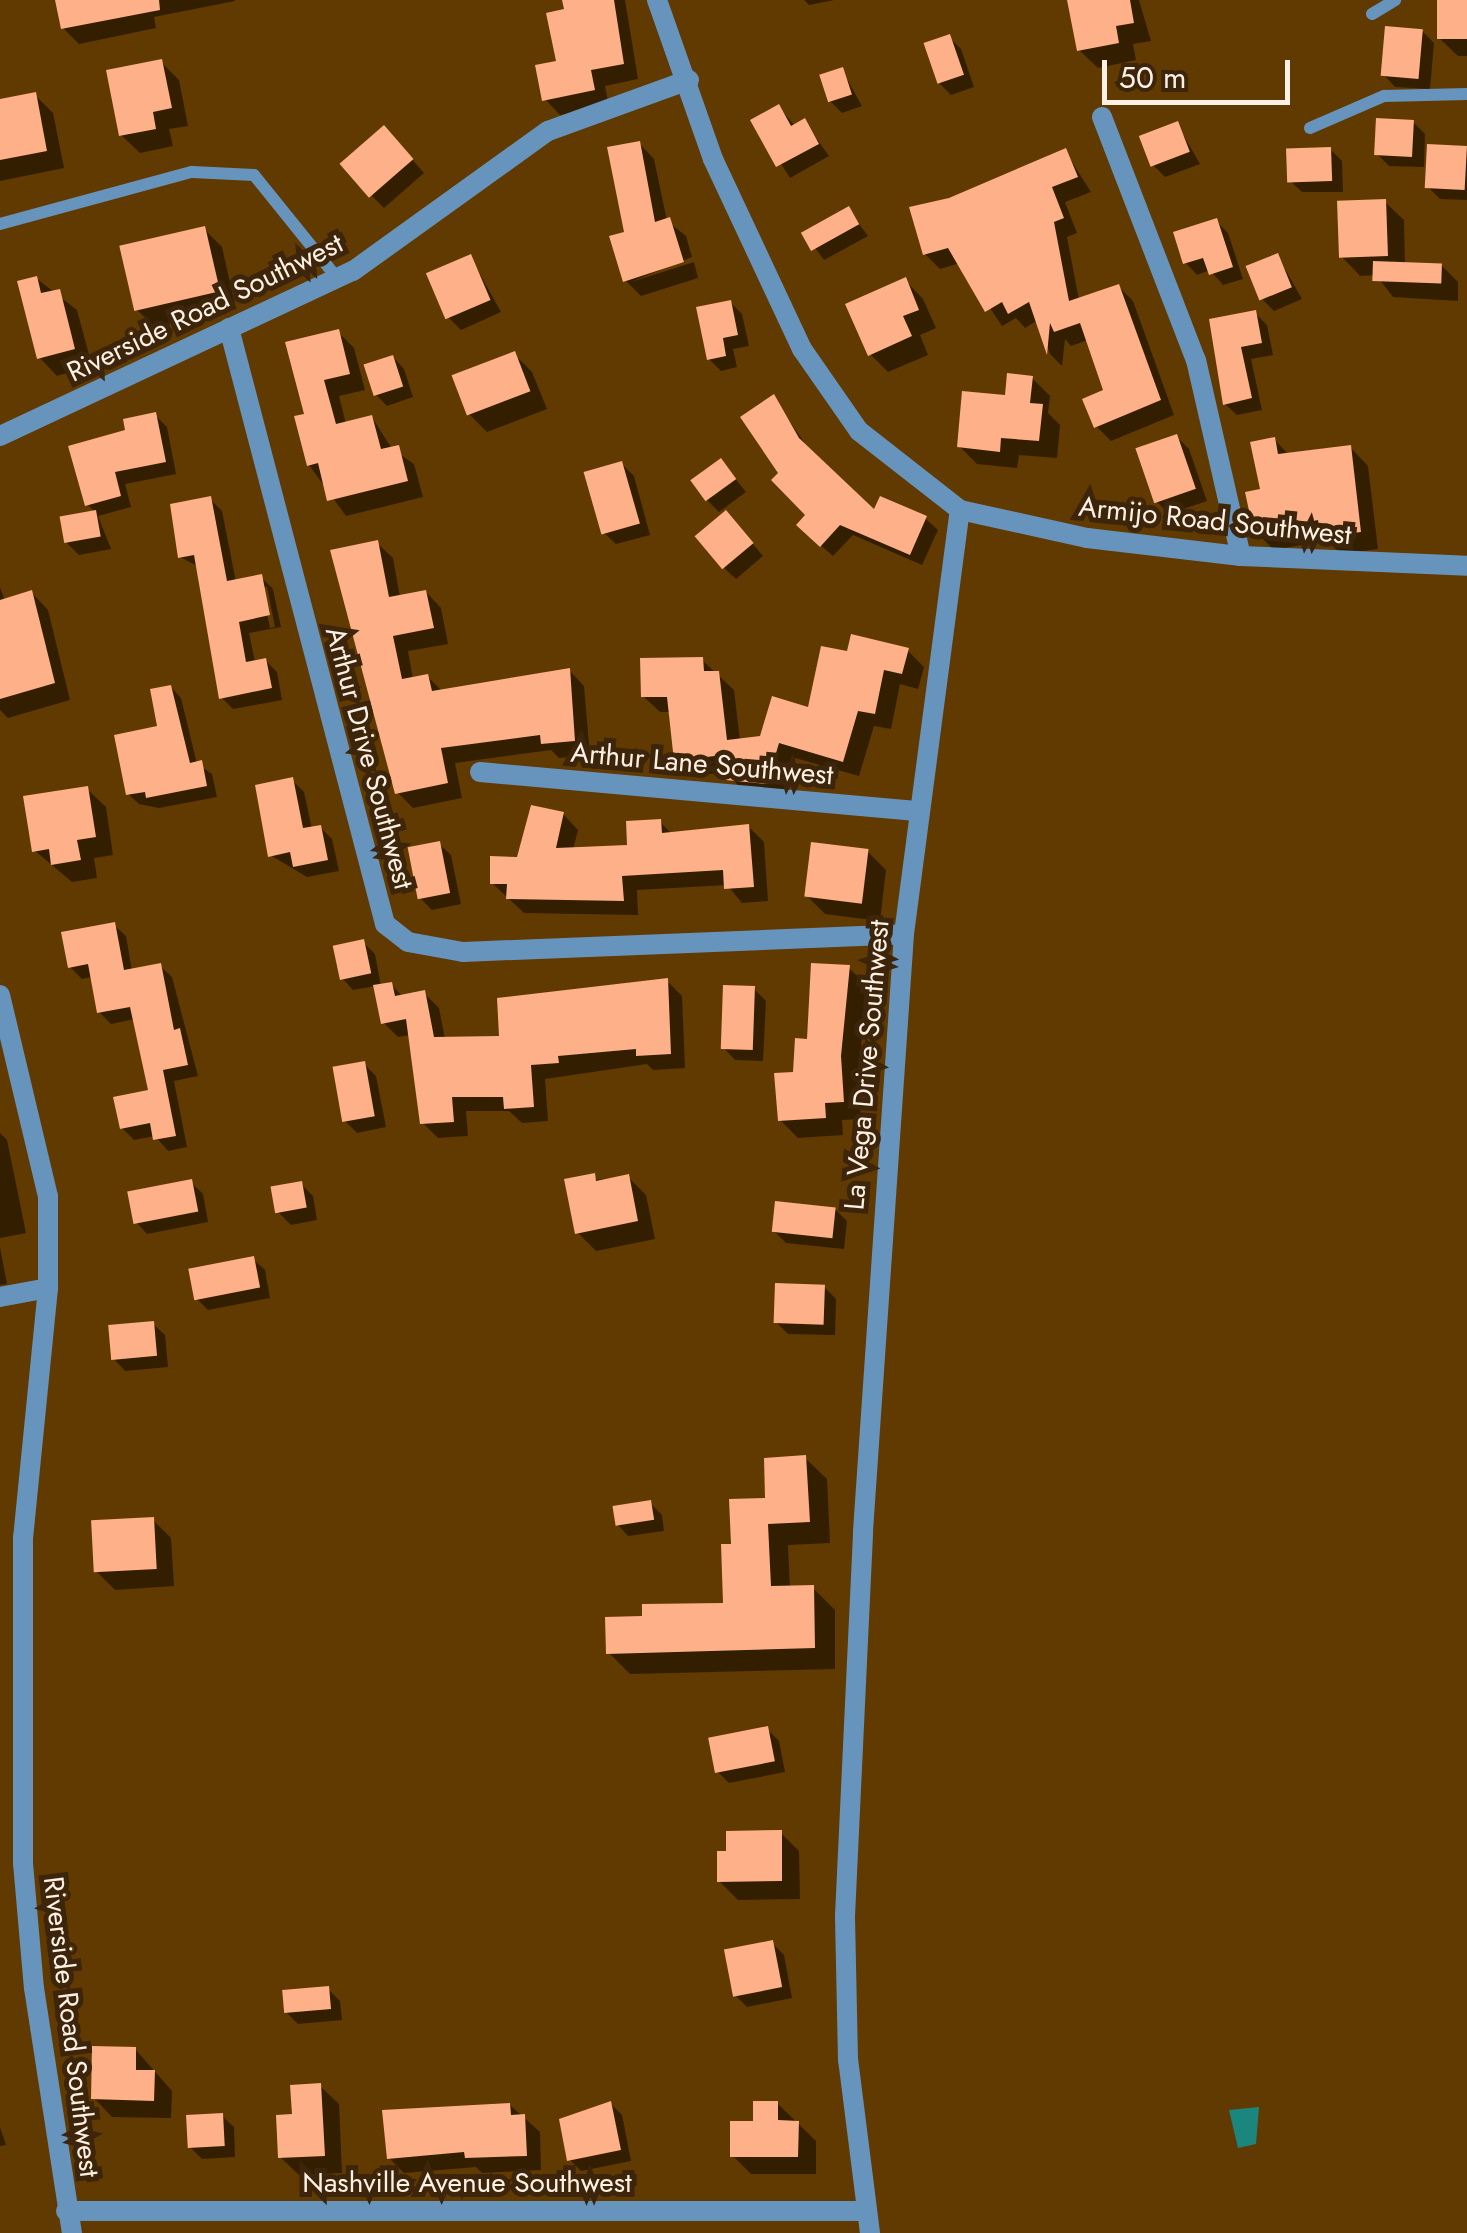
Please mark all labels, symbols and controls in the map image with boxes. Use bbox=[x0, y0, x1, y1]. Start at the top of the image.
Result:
scale bar bbox=[1107, 40, 1294, 102]
text: 50 m bbox=[1119, 56, 1186, 99]
street label: Riverside Road Southwest bbox=[62, 227, 348, 389]
street label: Armijo Road Southwest bbox=[1077, 490, 1353, 552]
street label: Arthur Drive Southwest bbox=[318, 623, 420, 893]
street label: Arthur Lane Southwest bbox=[569, 736, 835, 792]
street label: La Vega Drive Southwest bbox=[838, 918, 896, 1212]
street label: Riverside Road Southwest bbox=[36, 1875, 106, 2179]
street label: Nashville Avenue Southwest bbox=[302, 2166, 632, 2200]

